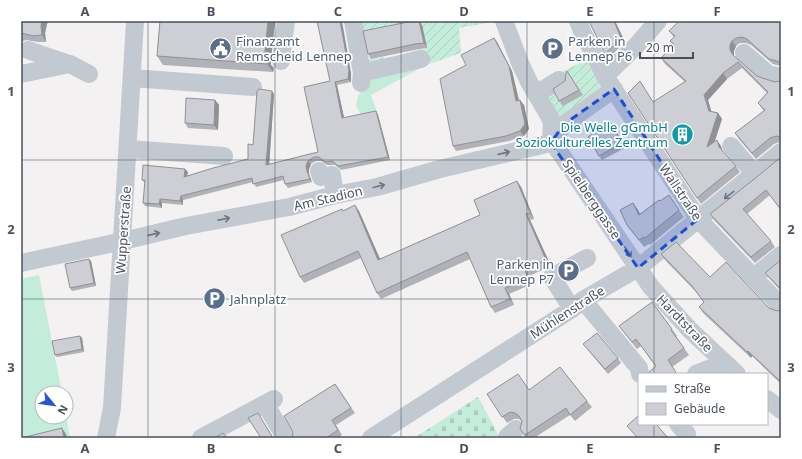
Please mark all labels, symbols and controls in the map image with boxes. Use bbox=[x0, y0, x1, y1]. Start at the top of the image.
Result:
text: A bbox=[81, 2, 90, 20]
text: B bbox=[207, 2, 215, 20]
text: C bbox=[334, 2, 342, 20]
text: D bbox=[459, 2, 469, 20]
text: E bbox=[586, 2, 594, 20]
text: F bbox=[713, 2, 721, 20]
place label: Finanzamt Remscheid Lennep bbox=[236, 32, 352, 65]
place label: Parken in Lennep P6 bbox=[568, 32, 632, 65]
scale bar bbox=[640, 34, 693, 60]
public building icon: Finanzamt Remscheid Lennep bbox=[207, 35, 233, 61]
parking icon: Parken in Lennep P6 bbox=[539, 35, 565, 61]
text: 20 m bbox=[646, 39, 674, 56]
text: 1 bbox=[7, 82, 15, 100]
text: 1 bbox=[787, 82, 795, 100]
place label: Die Welle gGmbH Soziokulturelles Zentrum bbox=[516, 118, 668, 151]
building icon: Die Welle gGmbH Soziokulturelles Zentrum bbox=[670, 121, 696, 147]
one-way arrow bbox=[498, 149, 511, 157]
street label: Spielberggasse bbox=[559, 155, 625, 243]
street label: Wallstraße bbox=[655, 160, 707, 224]
street label: Am Stadion bbox=[292, 181, 364, 215]
one-way arrow bbox=[372, 182, 385, 190]
street label: Wupperstraße bbox=[111, 186, 135, 274]
one-way arrow bbox=[723, 190, 734, 199]
one-way arrow bbox=[217, 215, 230, 223]
text: 2 bbox=[7, 220, 15, 238]
text: 2 bbox=[787, 220, 795, 238]
one-way arrow bbox=[147, 229, 160, 237]
one-way arrow bbox=[624, 246, 632, 258]
place label: Parken in Lennep P7 bbox=[490, 255, 554, 288]
parking icon: Parken in Lennep P7 bbox=[556, 258, 582, 284]
street label: Mühlenstraße bbox=[526, 281, 608, 343]
parking icon: Jahnplatz bbox=[201, 286, 227, 312]
place label: Jahnplatz bbox=[228, 290, 286, 308]
street label: Hardtstraße bbox=[653, 290, 717, 356]
text: 3 bbox=[7, 358, 15, 376]
text: 3 bbox=[787, 358, 795, 376]
legend bbox=[638, 373, 768, 425]
text: Straße bbox=[674, 380, 711, 397]
north arrow bbox=[34, 385, 74, 425]
text: Gebäude bbox=[674, 400, 725, 417]
text: N bbox=[54, 403, 72, 418]
text: A bbox=[81, 439, 90, 457]
text: B bbox=[207, 439, 215, 457]
text: C bbox=[334, 439, 342, 457]
text: D bbox=[459, 439, 469, 457]
text: E bbox=[586, 439, 594, 457]
text: F bbox=[713, 439, 721, 457]

